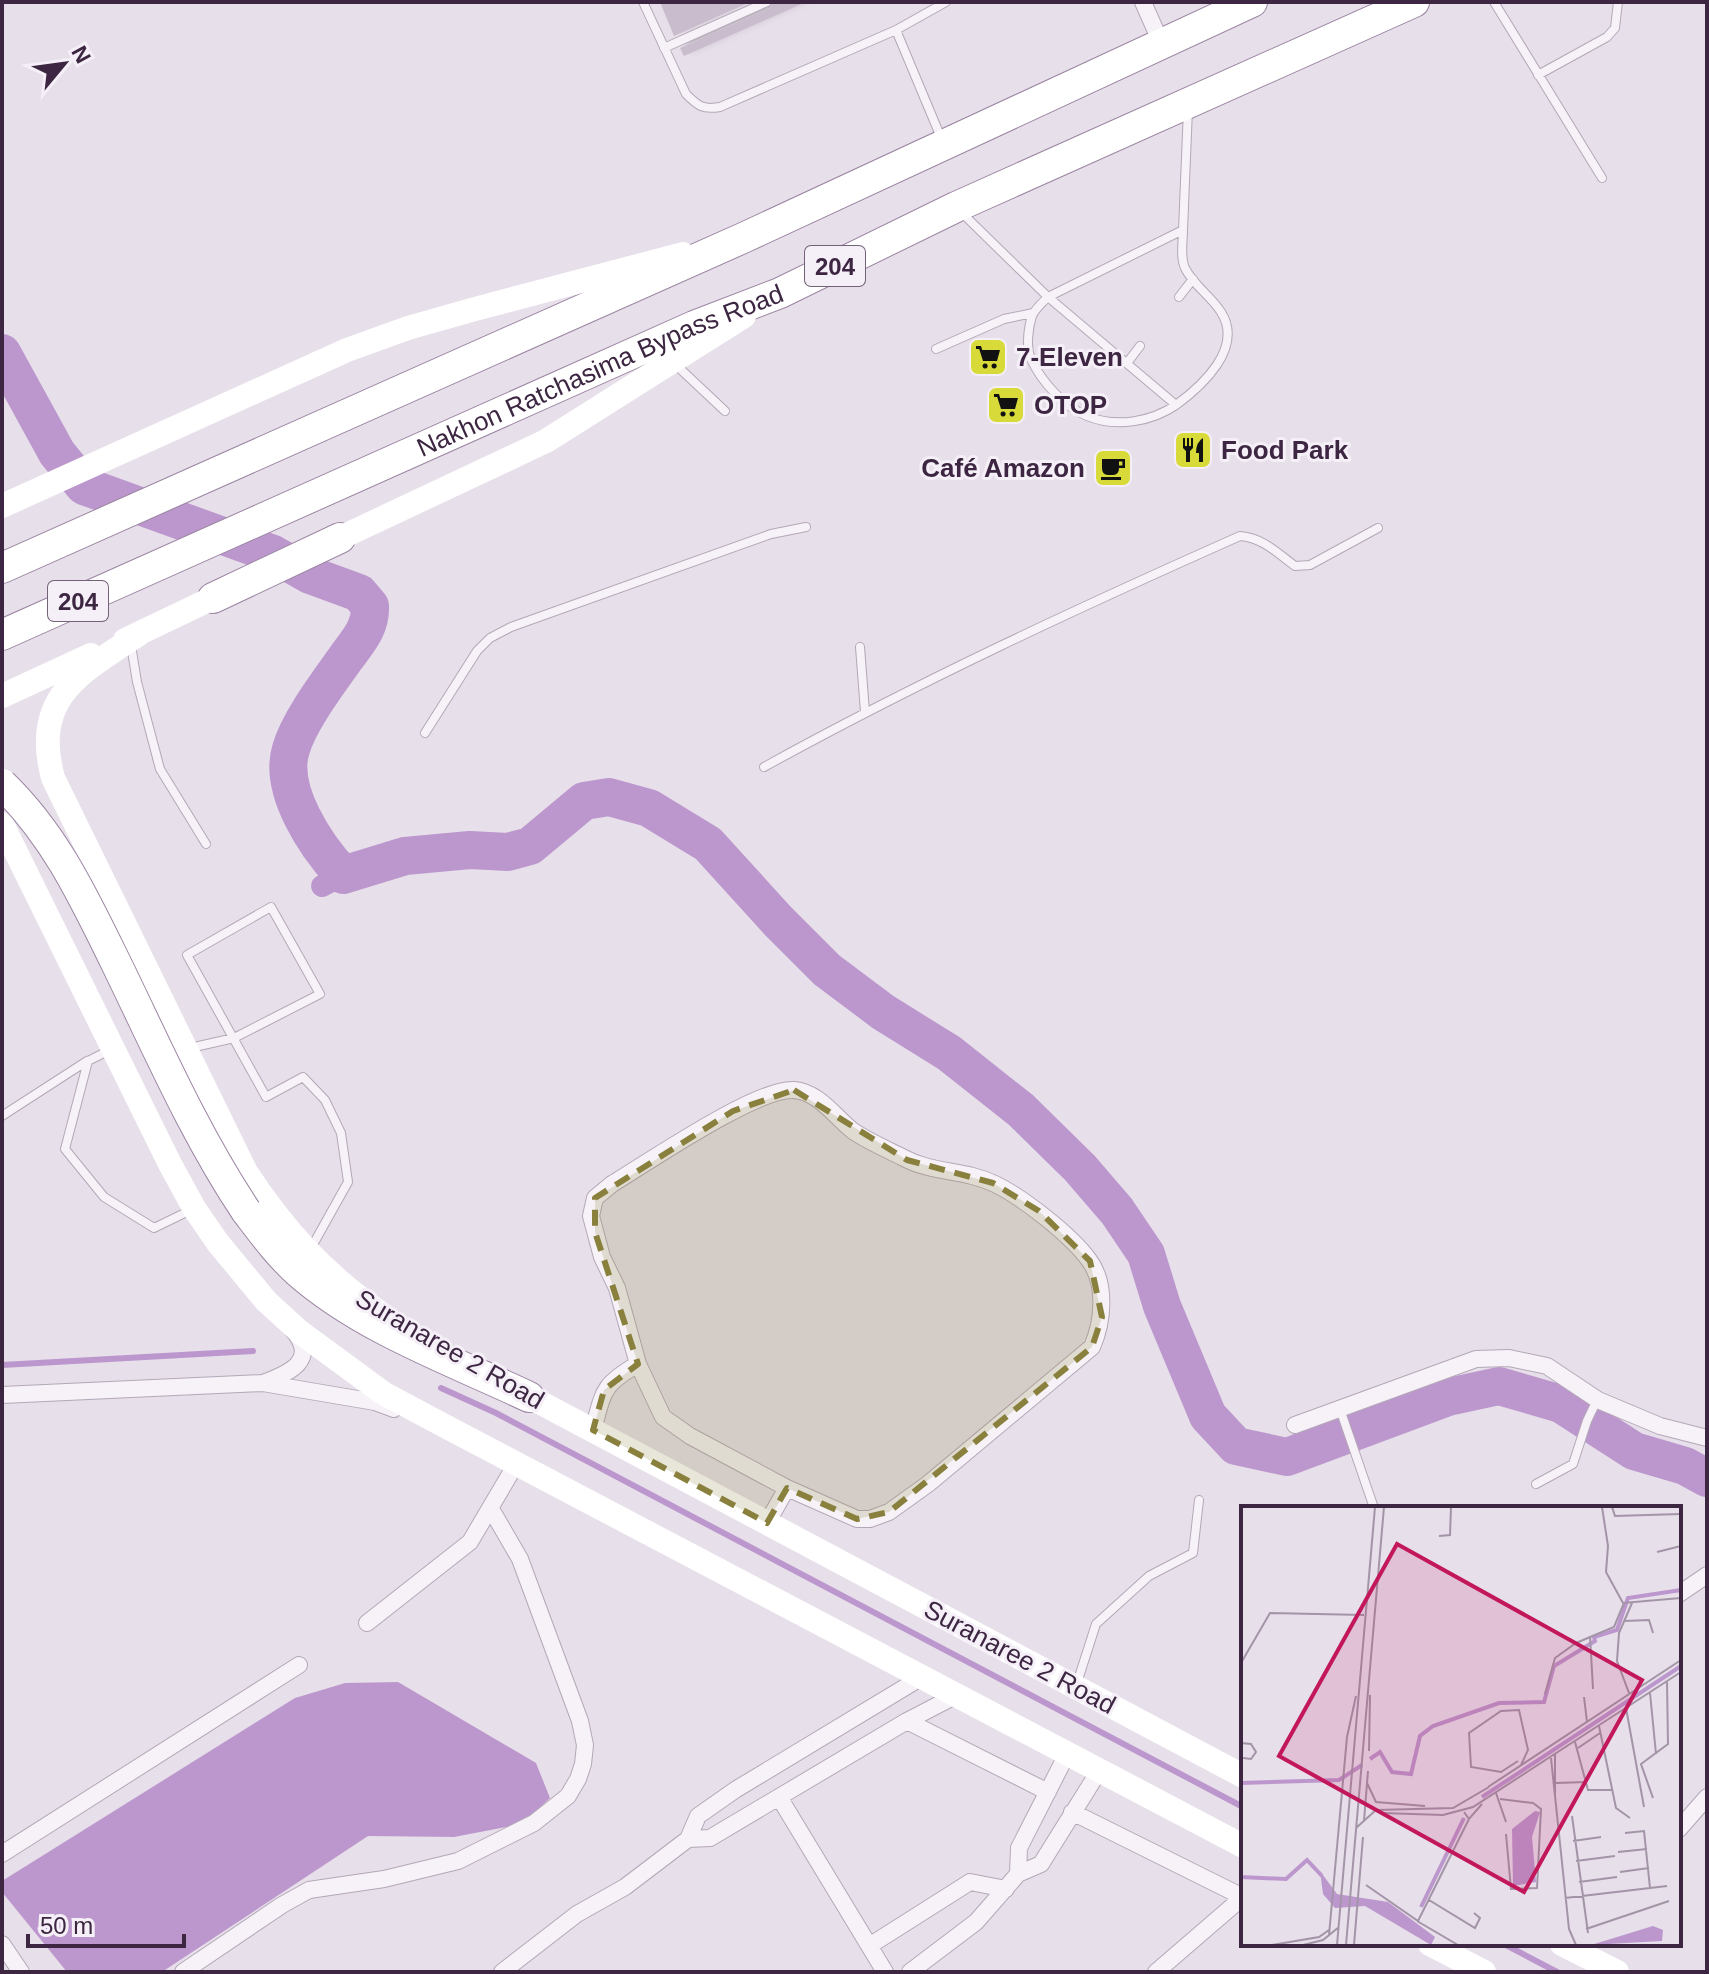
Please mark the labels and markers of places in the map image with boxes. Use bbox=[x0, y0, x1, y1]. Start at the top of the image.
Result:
supermarket icon: 7-Eleven bbox=[967, 336, 1009, 378]
place label: 7-Eleven bbox=[1016, 342, 1123, 372]
supermarket icon: OTOP bbox=[985, 384, 1027, 426]
place label: OTOP bbox=[1034, 390, 1107, 420]
restaurant icon: Food Park bbox=[1172, 429, 1214, 471]
place label: Food Park bbox=[1221, 435, 1349, 465]
cafe icon: Café Amazon bbox=[1092, 447, 1134, 489]
place label: Café Amazon bbox=[921, 453, 1085, 483]

